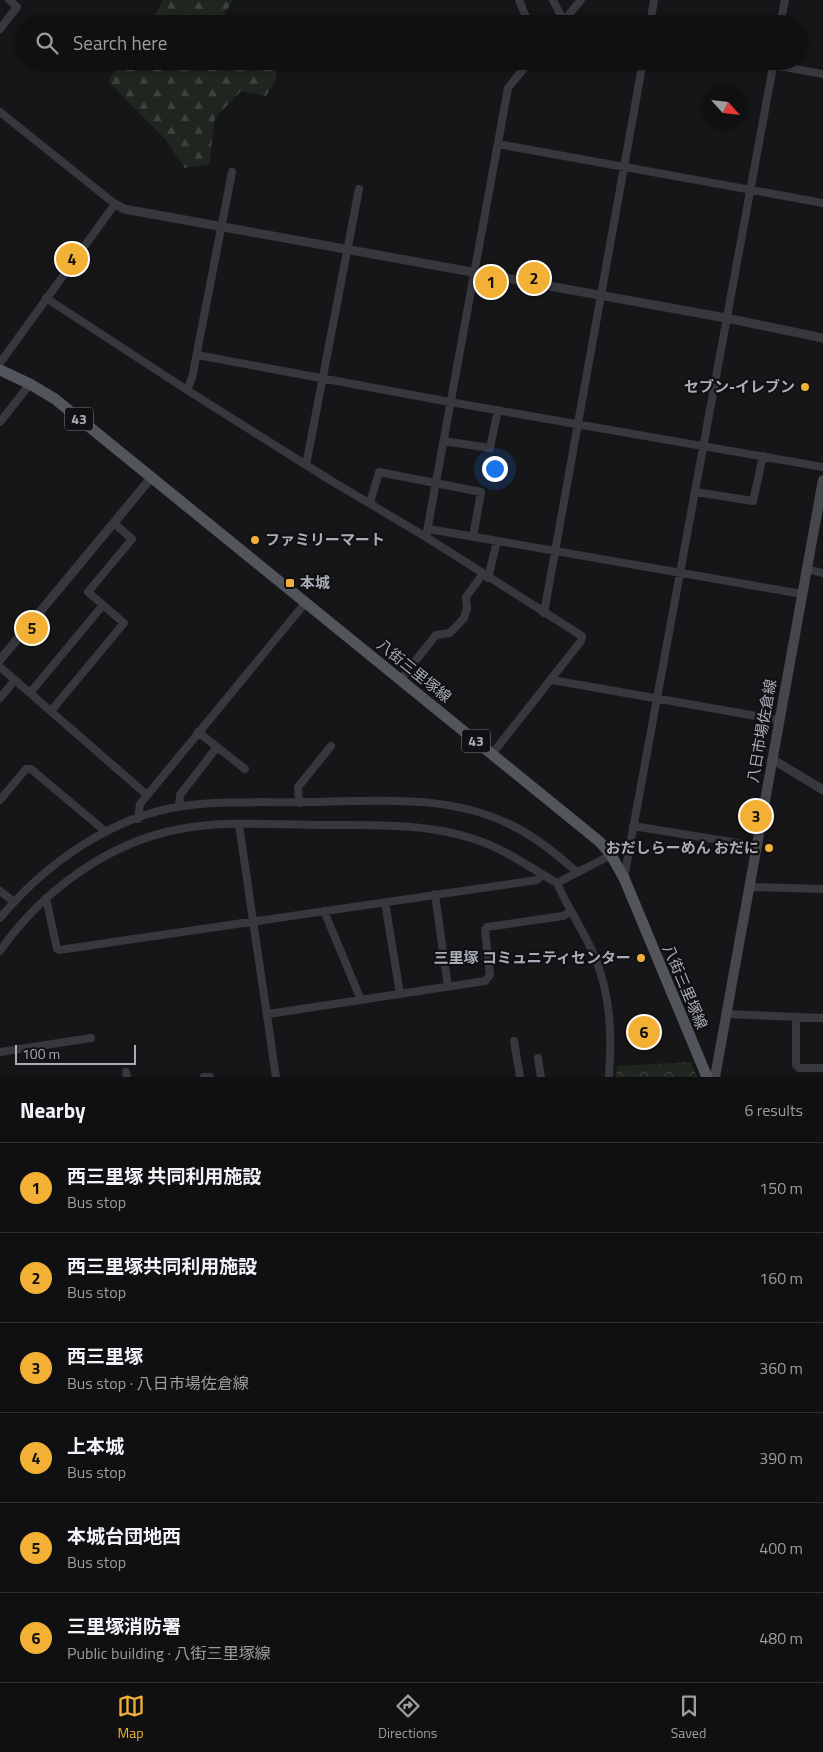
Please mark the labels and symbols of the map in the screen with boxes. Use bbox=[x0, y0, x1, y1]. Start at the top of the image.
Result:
north arrow bbox=[703, 85, 748, 130]
pin: 4 bbox=[56, 240, 88, 278]
pin: 2 bbox=[518, 259, 550, 297]
pin: 1 bbox=[475, 263, 507, 301]
place label: セブン-イレブン bbox=[684, 375, 795, 398]
marker: セブン-イレブン bbox=[799, 381, 811, 393]
road number: 43 bbox=[65, 408, 93, 430]
your location bbox=[482, 456, 508, 482]
place label: ファミリーマート bbox=[265, 528, 385, 551]
marker: ファミリーマート bbox=[249, 534, 261, 546]
place label: 本城 bbox=[300, 571, 330, 594]
marker: 本城 bbox=[284, 577, 296, 589]
pin: 5 bbox=[16, 609, 48, 647]
street label: 八街三里塚線 bbox=[372, 633, 457, 708]
street label: 八日市場佐倉線 bbox=[741, 677, 782, 785]
road number: 43 bbox=[462, 729, 490, 752]
pin: 3 bbox=[740, 797, 772, 835]
place label: おだしらーめん おだに bbox=[606, 836, 759, 859]
marker: おだしらーめん おだに bbox=[763, 842, 775, 854]
street label: 八街三里塚線 bbox=[657, 941, 714, 1033]
place label: 三里塚 コミュニティセンター bbox=[434, 946, 631, 969]
marker: 三里塚 コミュニティセンター bbox=[635, 952, 647, 964]
pin: 6 bbox=[628, 1013, 660, 1051]
scale bar bbox=[15, 1042, 136, 1065]

